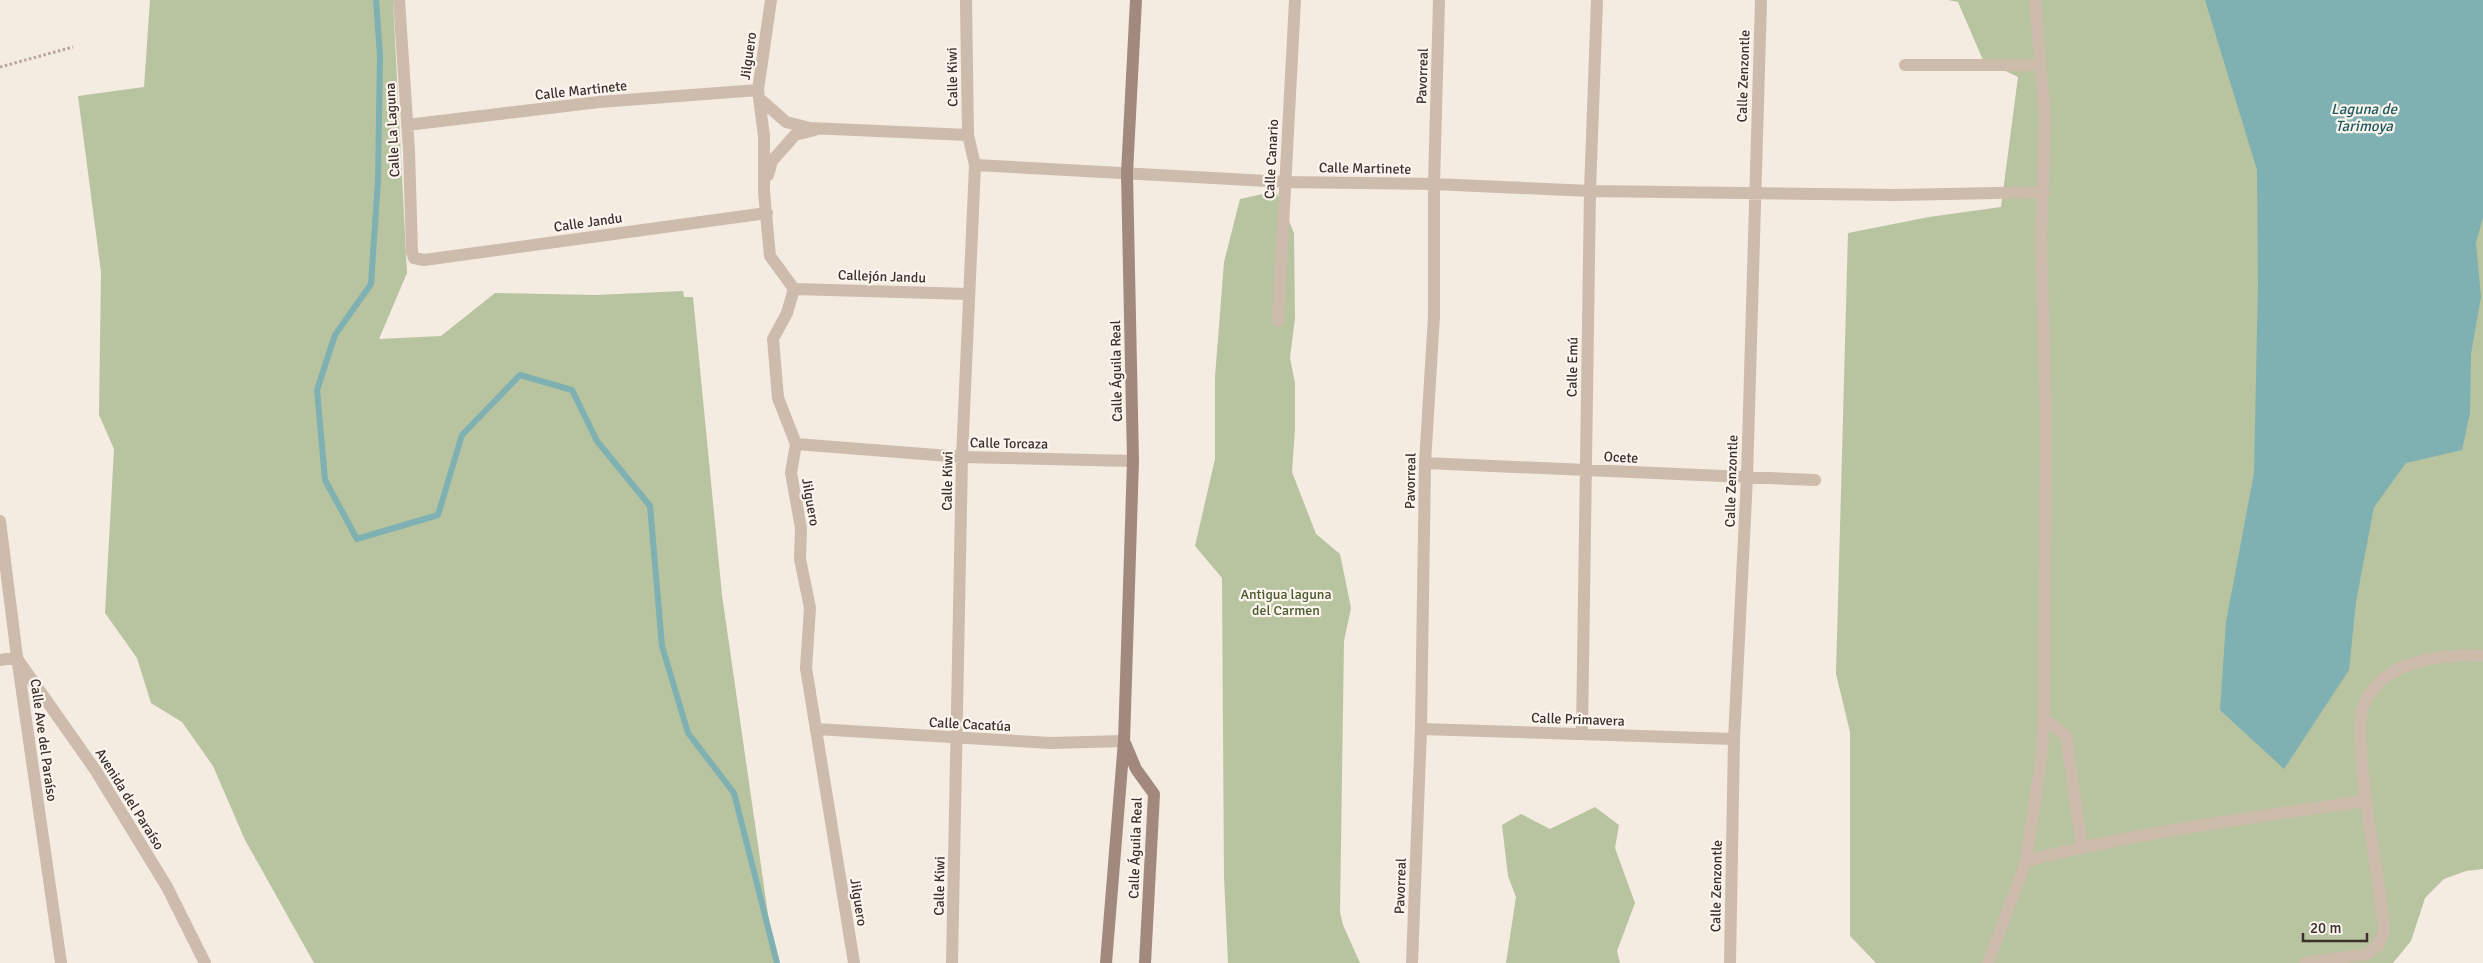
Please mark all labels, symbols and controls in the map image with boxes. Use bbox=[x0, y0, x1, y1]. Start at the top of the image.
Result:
street label: Calle Zenzontle bbox=[1733, 30, 1754, 123]
street label: Jilguero bbox=[737, 31, 760, 81]
street label: Calle Kiwi bbox=[943, 47, 962, 107]
street label: Pavorreal bbox=[1413, 48, 1432, 104]
street label: Calle Martinete bbox=[534, 77, 628, 104]
street label: Calle La Laguna bbox=[382, 82, 403, 178]
water label: Laguna de Tarimoya bbox=[2331, 100, 2398, 135]
street label: Calle Canario bbox=[1261, 119, 1282, 199]
street label: Calle Martinete bbox=[1319, 159, 1411, 178]
street label: Calle Jandu bbox=[553, 209, 624, 236]
street label: Callejón Jandu bbox=[838, 266, 926, 287]
street label: Calle Águila Real bbox=[1107, 320, 1126, 422]
street label: Calle Emú bbox=[1563, 337, 1582, 397]
street label: Calle Torcaza bbox=[970, 434, 1048, 453]
street label: Calle Zenzontle bbox=[1721, 435, 1742, 528]
street label: Ocete bbox=[1603, 448, 1639, 467]
street label: Calle Kiwi bbox=[938, 451, 957, 511]
street label: Pavorreal bbox=[1402, 453, 1419, 509]
street label: Jilguero bbox=[798, 477, 823, 527]
park label: Antigua laguna del Carmen bbox=[1240, 586, 1332, 619]
street label: Calle Ave del Paraíso bbox=[26, 678, 61, 803]
street label: Calle Primavera bbox=[1531, 709, 1625, 730]
street label: Calle Cacatúa bbox=[929, 714, 1011, 735]
street label: Avenida del Paraíso bbox=[92, 745, 168, 853]
street label: Calle Águila Real bbox=[1125, 797, 1146, 899]
street label: Calle Zenzontle bbox=[1707, 840, 1726, 932]
street label: Calle Kiwi bbox=[930, 856, 949, 916]
street label: Pavorreal bbox=[1391, 858, 1410, 914]
street label: Jilguero bbox=[846, 877, 871, 927]
scale bar bbox=[2303, 910, 2367, 942]
text: 20 m bbox=[2310, 919, 2341, 937]

